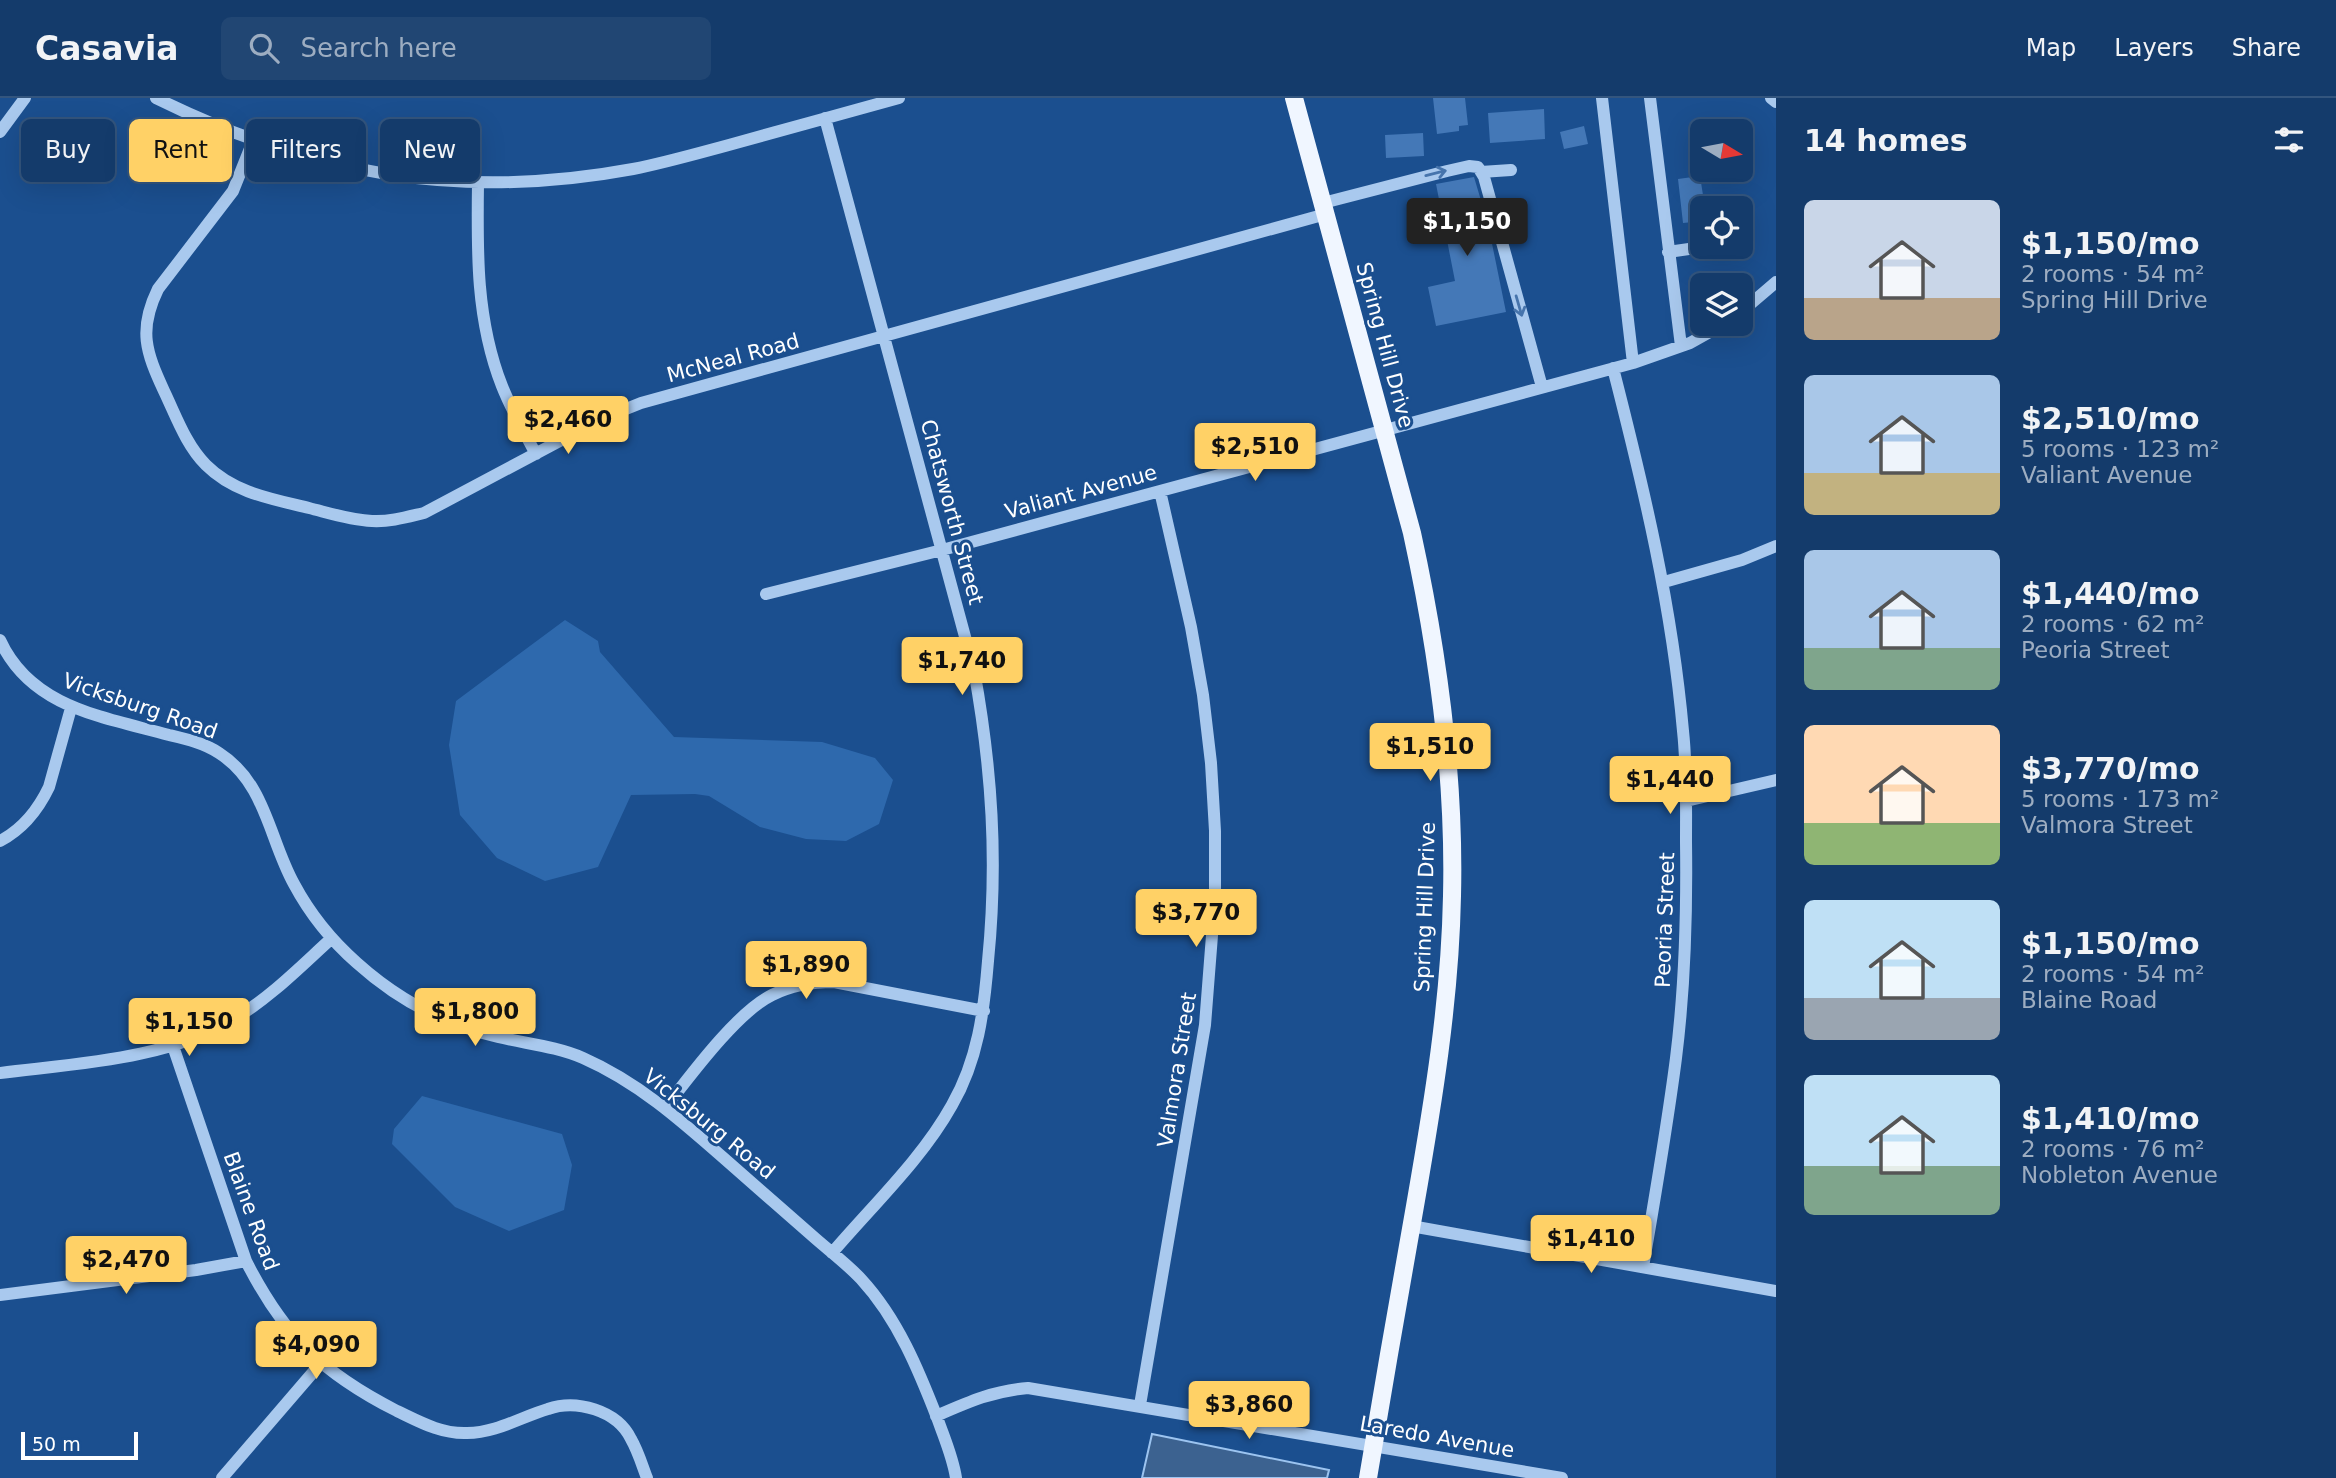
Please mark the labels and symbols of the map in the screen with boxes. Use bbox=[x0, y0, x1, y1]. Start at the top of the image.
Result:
north arrow bbox=[1690, 119, 1754, 182]
one-way arrow bbox=[1424, 166, 1447, 179]
pin: $1,150 bbox=[1410, 198, 1524, 258]
street label: Spring Hill Drive bbox=[1351, 260, 1419, 430]
one-way arrow bbox=[1514, 295, 1527, 317]
street label: McNeal Road bbox=[664, 329, 802, 387]
pin: $2,460 bbox=[511, 396, 625, 456]
street label: Chatsworth Street bbox=[916, 417, 988, 607]
pin: $2,510 bbox=[1198, 424, 1312, 483]
street label: Valiant Avenue bbox=[1002, 460, 1160, 524]
pin: $1,740 bbox=[905, 638, 1019, 697]
street label: Vicksburg Road bbox=[60, 668, 220, 744]
pin: $1,510 bbox=[1373, 724, 1487, 783]
pin: $1,440 bbox=[1613, 756, 1727, 816]
street label: Spring Hill Drive bbox=[1410, 821, 1440, 993]
street label: Peoria Street bbox=[1651, 852, 1679, 988]
pin: $3,770 bbox=[1139, 890, 1253, 949]
pin: $1,890 bbox=[749, 942, 863, 1001]
pin: $1,800 bbox=[418, 988, 532, 1048]
street label: Valmora Street bbox=[1153, 991, 1201, 1149]
pin: $1,150 bbox=[132, 998, 246, 1058]
street label: Vicksburg Road bbox=[638, 1064, 780, 1184]
street label: Blaine Road bbox=[218, 1148, 284, 1274]
pin: $1,410 bbox=[1534, 1216, 1648, 1275]
pin: $2,470 bbox=[69, 1236, 183, 1296]
pin: $4,090 bbox=[259, 1322, 373, 1381]
pin: $3,860 bbox=[1192, 1382, 1306, 1441]
street label: Laredo Avenue bbox=[1358, 1412, 1516, 1462]
scale bar bbox=[21, 1429, 138, 1461]

